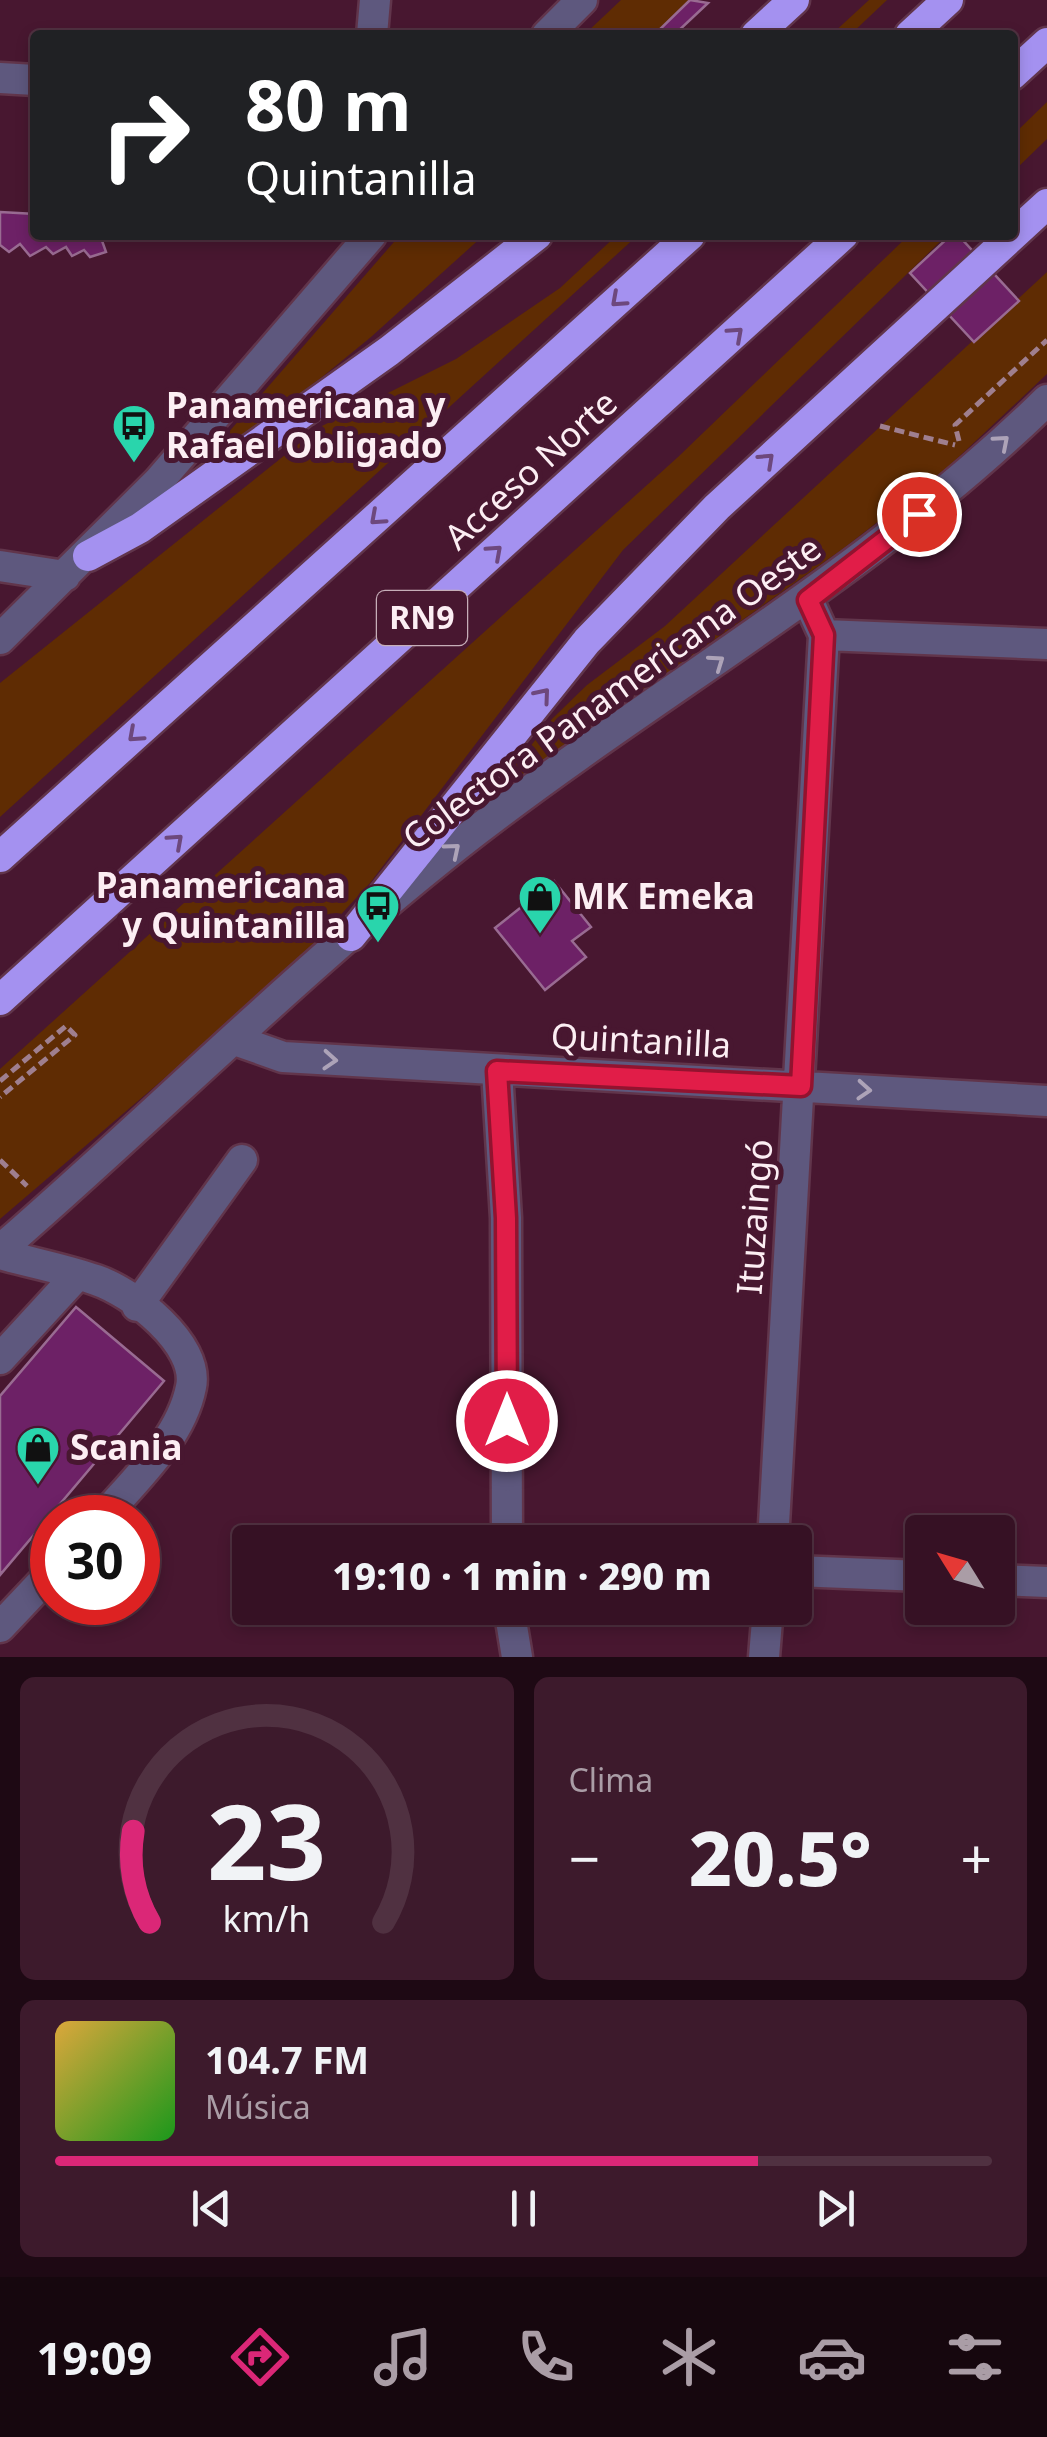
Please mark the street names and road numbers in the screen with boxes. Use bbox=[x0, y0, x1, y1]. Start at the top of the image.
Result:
street label: Acceso Norte bbox=[434, 379, 626, 559]
street label: Colectora Panamericana Oeste bbox=[393, 524, 830, 860]
road number: RN9 bbox=[377, 591, 467, 645]
street label: Quintanilla bbox=[550, 1011, 732, 1068]
street label: Ituzaingó bbox=[725, 1138, 782, 1296]

